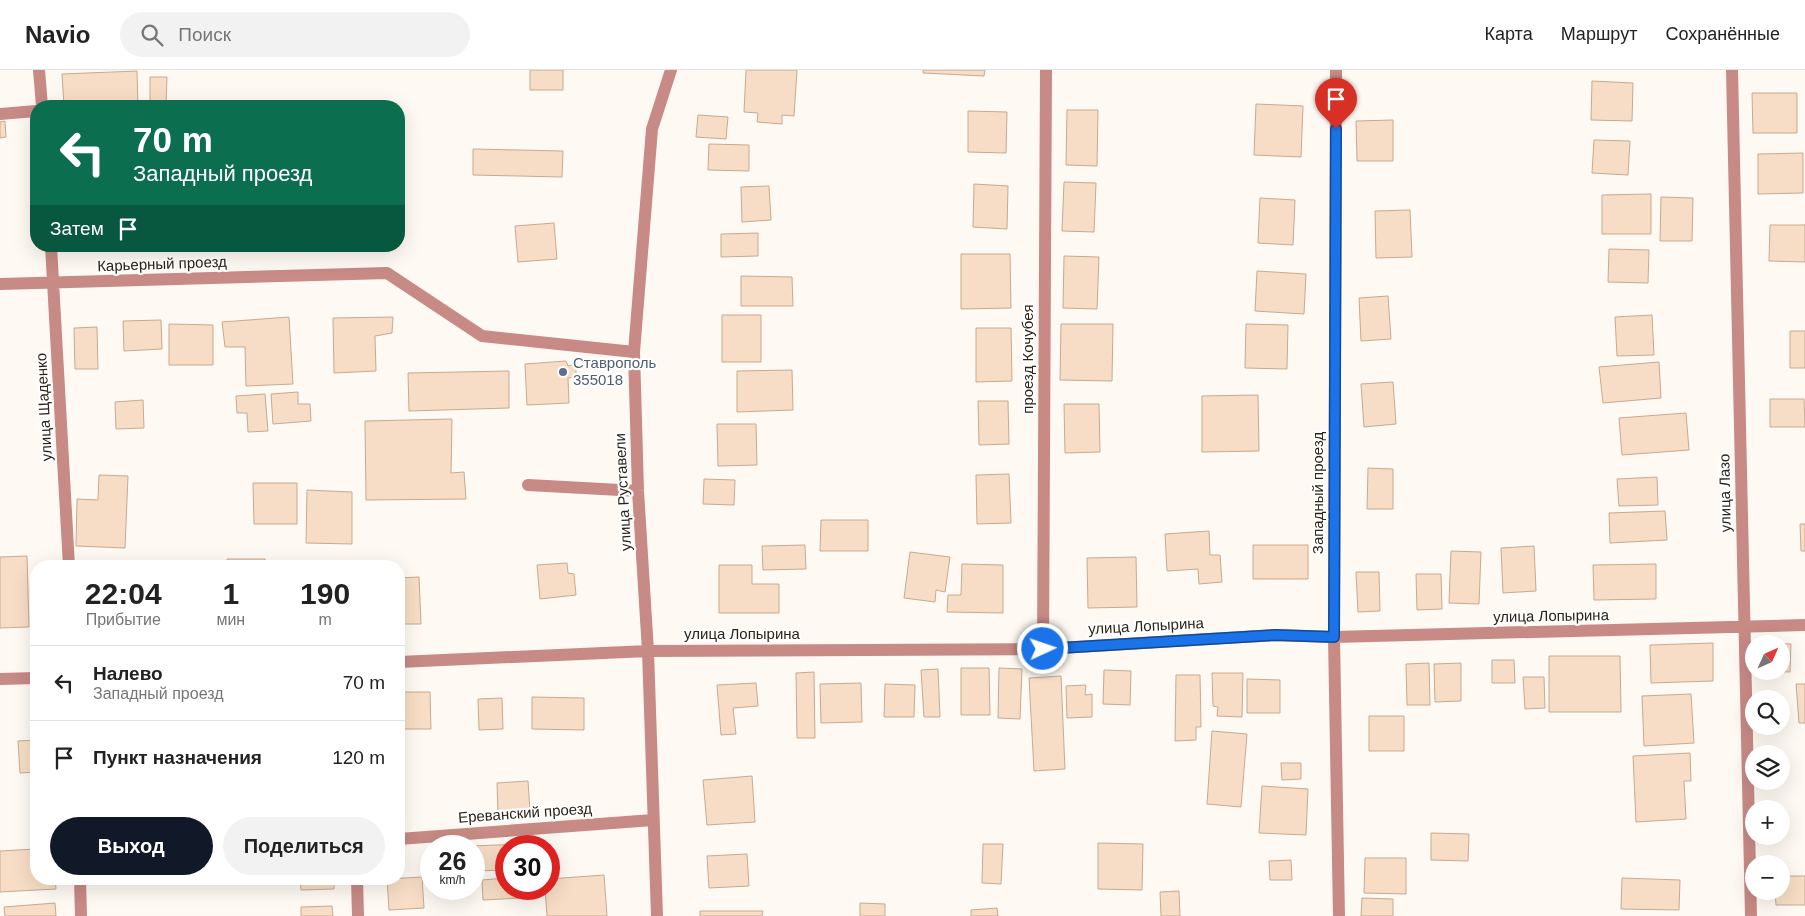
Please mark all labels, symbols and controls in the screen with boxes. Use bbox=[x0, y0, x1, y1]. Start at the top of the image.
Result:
search box bbox=[120, 12, 470, 57]
text: Navio bbox=[25, 21, 90, 48]
icon: search bbox=[138, 21, 166, 49]
text: Поиск bbox=[178, 24, 231, 45]
text: Карта bbox=[1485, 24, 1533, 44]
text: Маршрут bbox=[1561, 24, 1637, 44]
text: Сохранённые bbox=[1665, 24, 1780, 44]
pin bbox=[1315, 78, 1357, 129]
icon: arrive bbox=[1322, 85, 1350, 113]
icon: left bbox=[50, 120, 115, 185]
text: 70 m bbox=[133, 120, 213, 159]
text: Западный проезд bbox=[133, 161, 312, 186]
icon: arrive bbox=[114, 215, 142, 243]
text: Затем bbox=[50, 218, 104, 239]
street label: Карьерный проезд bbox=[97, 253, 227, 274]
street label: проезд Кочубея bbox=[1019, 304, 1036, 414]
street label: улица Щаденко bbox=[32, 352, 55, 462]
place label: Ставрополь 355018 bbox=[573, 354, 656, 388]
marker: Ставрополь 355018 bbox=[557, 366, 569, 378]
street label: Западный проезд bbox=[1309, 432, 1326, 554]
street label: улица Руставели bbox=[611, 433, 634, 551]
street label: улица Лазо bbox=[1715, 454, 1734, 532]
text: 22:04 bbox=[85, 577, 162, 610]
text: 1 bbox=[222, 577, 239, 610]
text: 190 bbox=[300, 577, 350, 610]
street label: улица Лопырина bbox=[1493, 606, 1610, 625]
text: Прибытие bbox=[86, 611, 161, 628]
text: мин bbox=[216, 611, 245, 628]
text: m bbox=[318, 611, 332, 628]
street label: улица Лопырина bbox=[1088, 614, 1205, 637]
position arrow bbox=[1016, 622, 1068, 674]
street label: улица Лопырина bbox=[684, 625, 801, 642]
north arrow bbox=[1745, 635, 1790, 680]
map controls bbox=[1745, 635, 1790, 900]
text: Налево bbox=[93, 663, 163, 684]
icon: left bbox=[50, 669, 78, 697]
text: 70 m bbox=[343, 672, 385, 693]
text: Западный проезд bbox=[93, 685, 224, 702]
button: search bbox=[1745, 690, 1790, 735]
icon: arrive bbox=[50, 744, 78, 772]
button: layers bbox=[1745, 745, 1790, 790]
text: Пункт назначения bbox=[93, 747, 262, 768]
text: 120 m bbox=[332, 747, 385, 768]
street label: Ереванский проезд bbox=[457, 799, 593, 826]
button: + bbox=[1745, 800, 1790, 845]
button: Выход bbox=[50, 817, 213, 875]
button: Поделиться bbox=[223, 817, 385, 875]
speed limit sign: 30 bbox=[495, 835, 560, 900]
text: 26 bbox=[439, 847, 466, 875]
button: − bbox=[1745, 855, 1790, 900]
text: km/h bbox=[439, 873, 466, 887]

